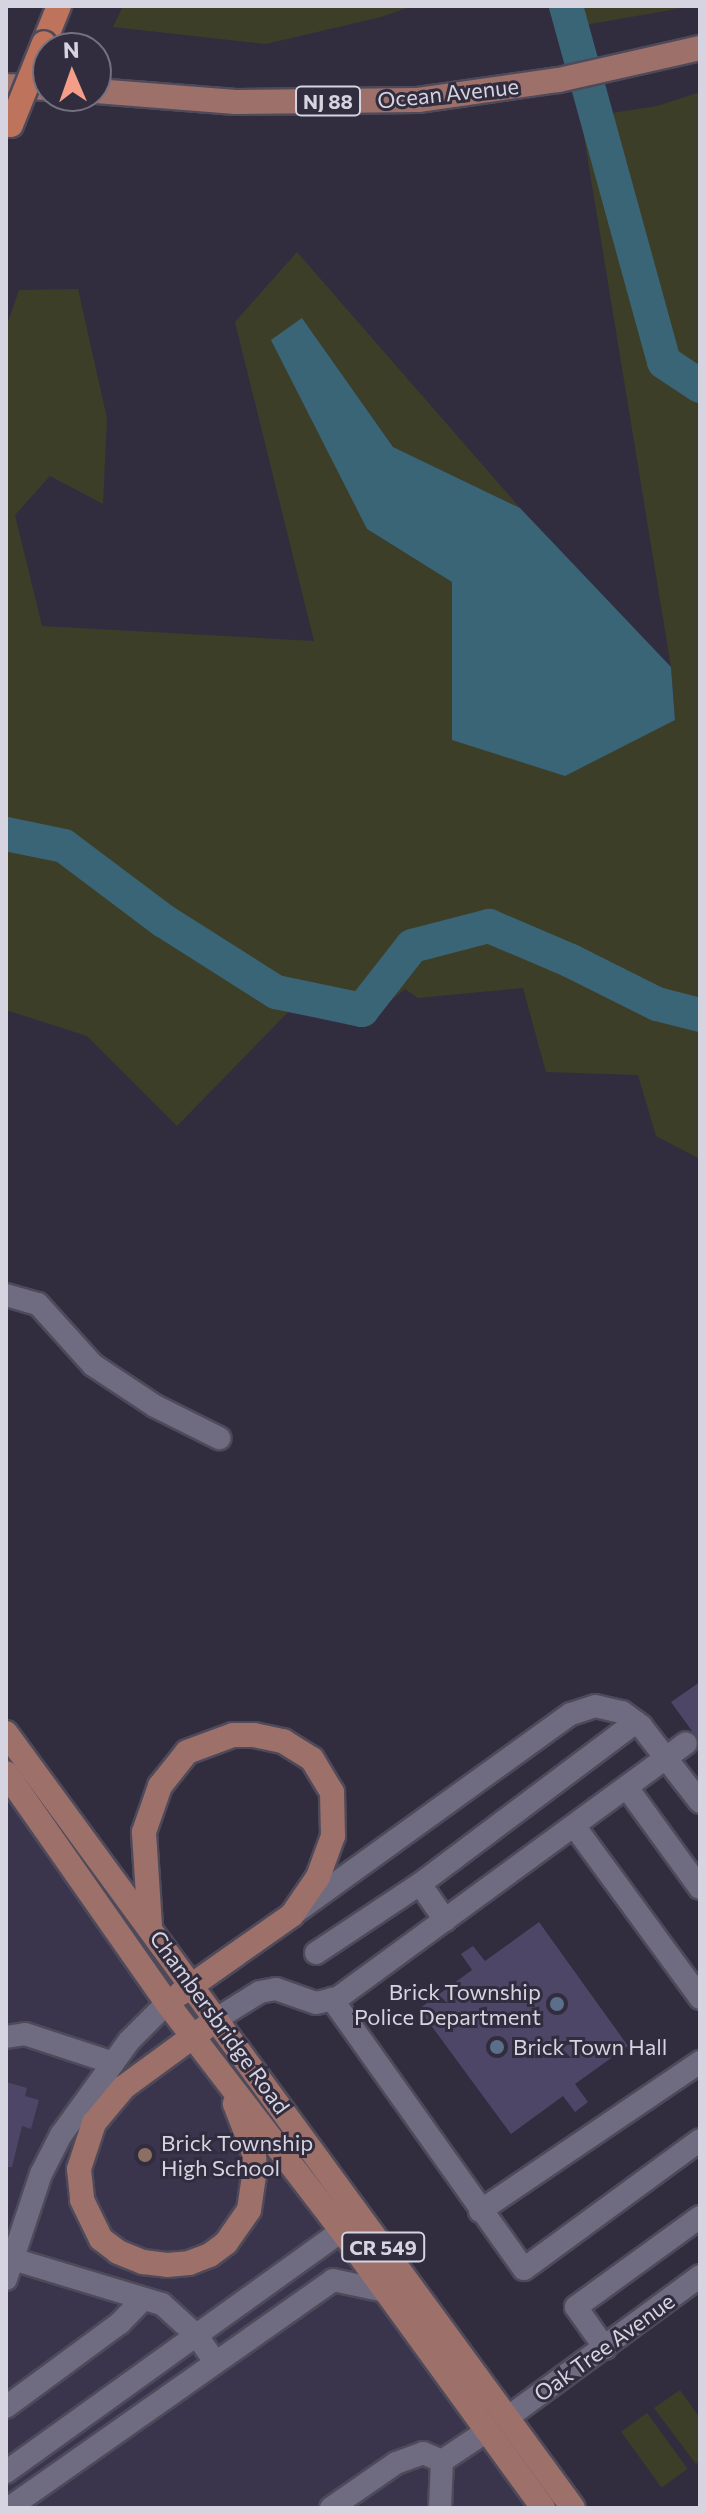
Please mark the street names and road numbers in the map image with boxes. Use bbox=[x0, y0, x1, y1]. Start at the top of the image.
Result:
street label: Ocean Avenue bbox=[376, 72, 520, 114]
road number: NJ 88 bbox=[294, 85, 362, 117]
street label: Chambersbridge Road bbox=[145, 1925, 295, 2119]
road number: CR 549 bbox=[341, 2231, 425, 2263]
street label: Oak Tree Avenue bbox=[529, 2287, 679, 2407]

